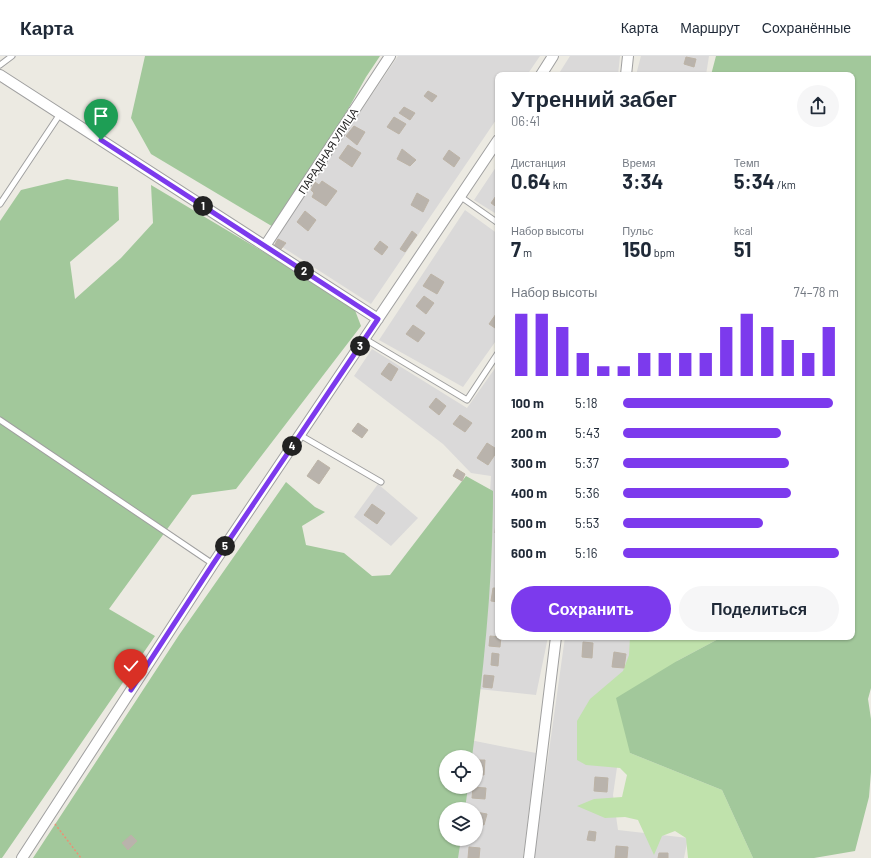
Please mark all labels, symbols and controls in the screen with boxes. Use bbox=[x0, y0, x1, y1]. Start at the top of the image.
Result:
text: Карта bbox=[20, 16, 74, 39]
text: Карта bbox=[621, 19, 658, 36]
text: Маршрут bbox=[680, 19, 740, 36]
text: Сохранённые bbox=[762, 19, 851, 36]
text: Утренний забег bbox=[511, 85, 677, 111]
button: share bbox=[797, 85, 839, 127]
pin bbox=[84, 99, 118, 140]
icon: arrive bbox=[90, 105, 112, 127]
street label: ПАРАДНАЯ УЛИЦА bbox=[295, 105, 361, 196]
text: 06:41 bbox=[511, 113, 540, 129]
text: Дистанция bbox=[511, 156, 566, 169]
text: Время bbox=[622, 156, 655, 169]
text: Темп bbox=[734, 156, 759, 169]
text: 0.64 bbox=[511, 169, 551, 193]
text: 3:34 bbox=[622, 169, 663, 193]
text: 5:34 bbox=[734, 169, 775, 193]
text: km bbox=[551, 178, 567, 191]
text: /km bbox=[775, 178, 796, 191]
pin: 1 bbox=[193, 196, 213, 216]
text: 1 bbox=[201, 199, 205, 212]
text: Набор высоты bbox=[511, 224, 584, 237]
text: Пульс bbox=[622, 224, 653, 237]
text: kcal bbox=[734, 224, 753, 237]
text: 7 bbox=[511, 237, 521, 261]
text: 150 bbox=[622, 237, 652, 261]
text: 51 bbox=[734, 237, 751, 261]
text: m bbox=[521, 246, 532, 259]
text: bpm bbox=[652, 246, 675, 259]
pin: 2 bbox=[294, 261, 314, 281]
text: 2 bbox=[301, 264, 307, 277]
text: Набор высоты bbox=[511, 284, 597, 300]
text: 74–78 m bbox=[794, 284, 839, 300]
pin: 3 bbox=[350, 336, 370, 356]
text: 3 bbox=[357, 339, 363, 352]
text: 100 m bbox=[511, 395, 544, 411]
text: 5:18 bbox=[575, 395, 597, 411]
text: 200 m bbox=[511, 425, 547, 441]
text: 5:43 bbox=[575, 425, 600, 441]
pin: 4 bbox=[282, 436, 302, 456]
text: 4 bbox=[289, 439, 295, 452]
text: 300 m bbox=[511, 455, 546, 471]
text: 5:37 bbox=[575, 455, 599, 471]
text: 400 m bbox=[511, 485, 547, 501]
text: 5:36 bbox=[575, 485, 599, 501]
text: 500 m bbox=[511, 515, 546, 531]
text: 5:53 bbox=[575, 515, 599, 531]
pin: 5 bbox=[215, 536, 235, 556]
text: 5 bbox=[222, 539, 228, 552]
text: 600 m bbox=[511, 545, 546, 561]
text: 5:16 bbox=[575, 545, 597, 561]
button: Сохранить bbox=[511, 586, 671, 632]
button: Поделиться bbox=[679, 586, 839, 632]
pin bbox=[114, 649, 148, 690]
icon: check bbox=[120, 655, 142, 677]
map controls bbox=[439, 750, 483, 846]
button: locate bbox=[439, 750, 483, 794]
button: layers bbox=[439, 802, 483, 846]

